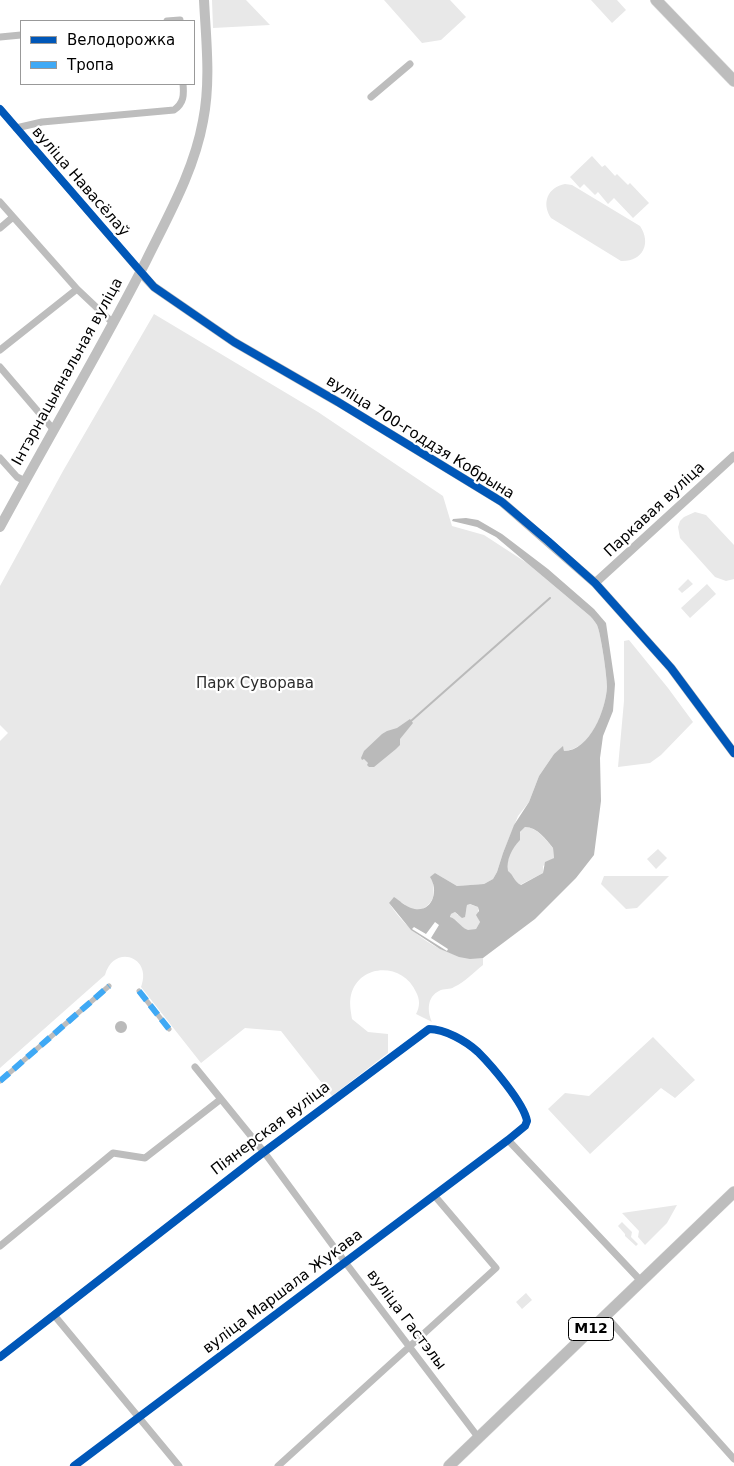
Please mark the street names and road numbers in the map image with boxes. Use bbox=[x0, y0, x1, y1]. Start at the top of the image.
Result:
street label: вуліца Навасёлаў bbox=[28, 124, 132, 240]
street label: Інтэрнацыянальная вуліца bbox=[9, 275, 127, 469]
street label: вуліца 700-годдзя Кобрына bbox=[322, 372, 518, 504]
street label: Паркавая вуліца bbox=[601, 459, 709, 561]
street label: Піянерская вуліца bbox=[208, 1078, 334, 1180]
street label: вуліца Маршала Жукава bbox=[200, 1226, 366, 1358]
street label: вуліца Гастэлы bbox=[363, 1266, 449, 1374]
road number: М12 bbox=[568, 1318, 614, 1340]

